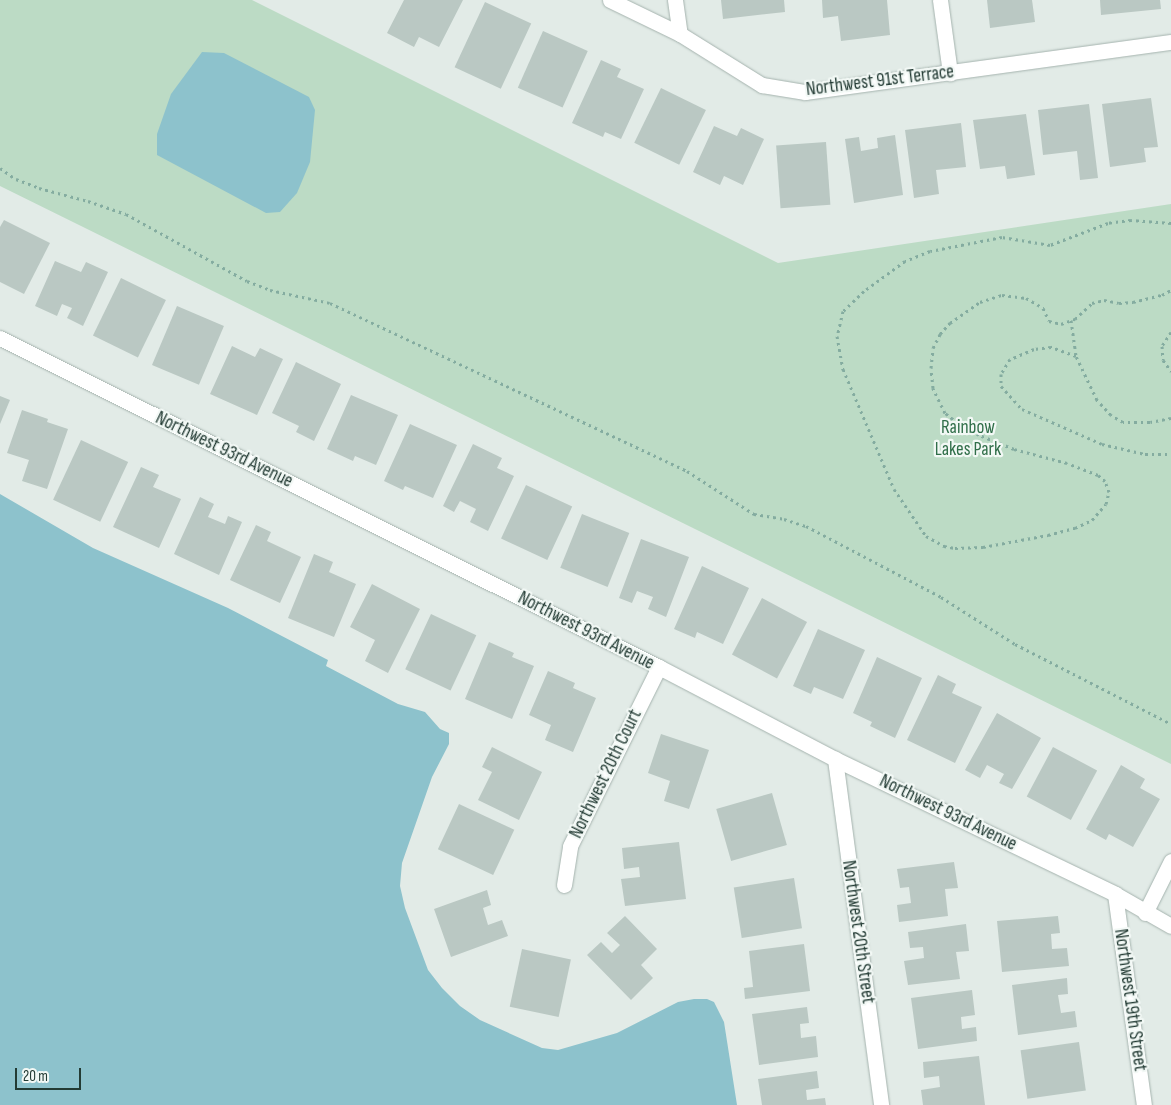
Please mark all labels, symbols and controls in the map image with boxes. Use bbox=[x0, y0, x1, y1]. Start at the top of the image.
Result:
street label: Northwest 91st Terrace bbox=[805, 61, 955, 101]
street label: Northwest 93rd Avenue bbox=[152, 407, 296, 493]
park label: Rainbow Lakes Park bbox=[935, 417, 1001, 461]
street label: Northwest 93rd Avenue bbox=[514, 587, 658, 675]
street label: Northwest 20th Court bbox=[565, 706, 647, 842]
street label: Northwest 93rd Avenue bbox=[876, 770, 1020, 856]
street label: Northwest 20th Street bbox=[837, 859, 879, 1005]
street label: Northwest 19th Street bbox=[1109, 927, 1151, 1073]
scale bar bbox=[18, 1058, 84, 1090]
text: 20 m bbox=[23, 1067, 48, 1086]

